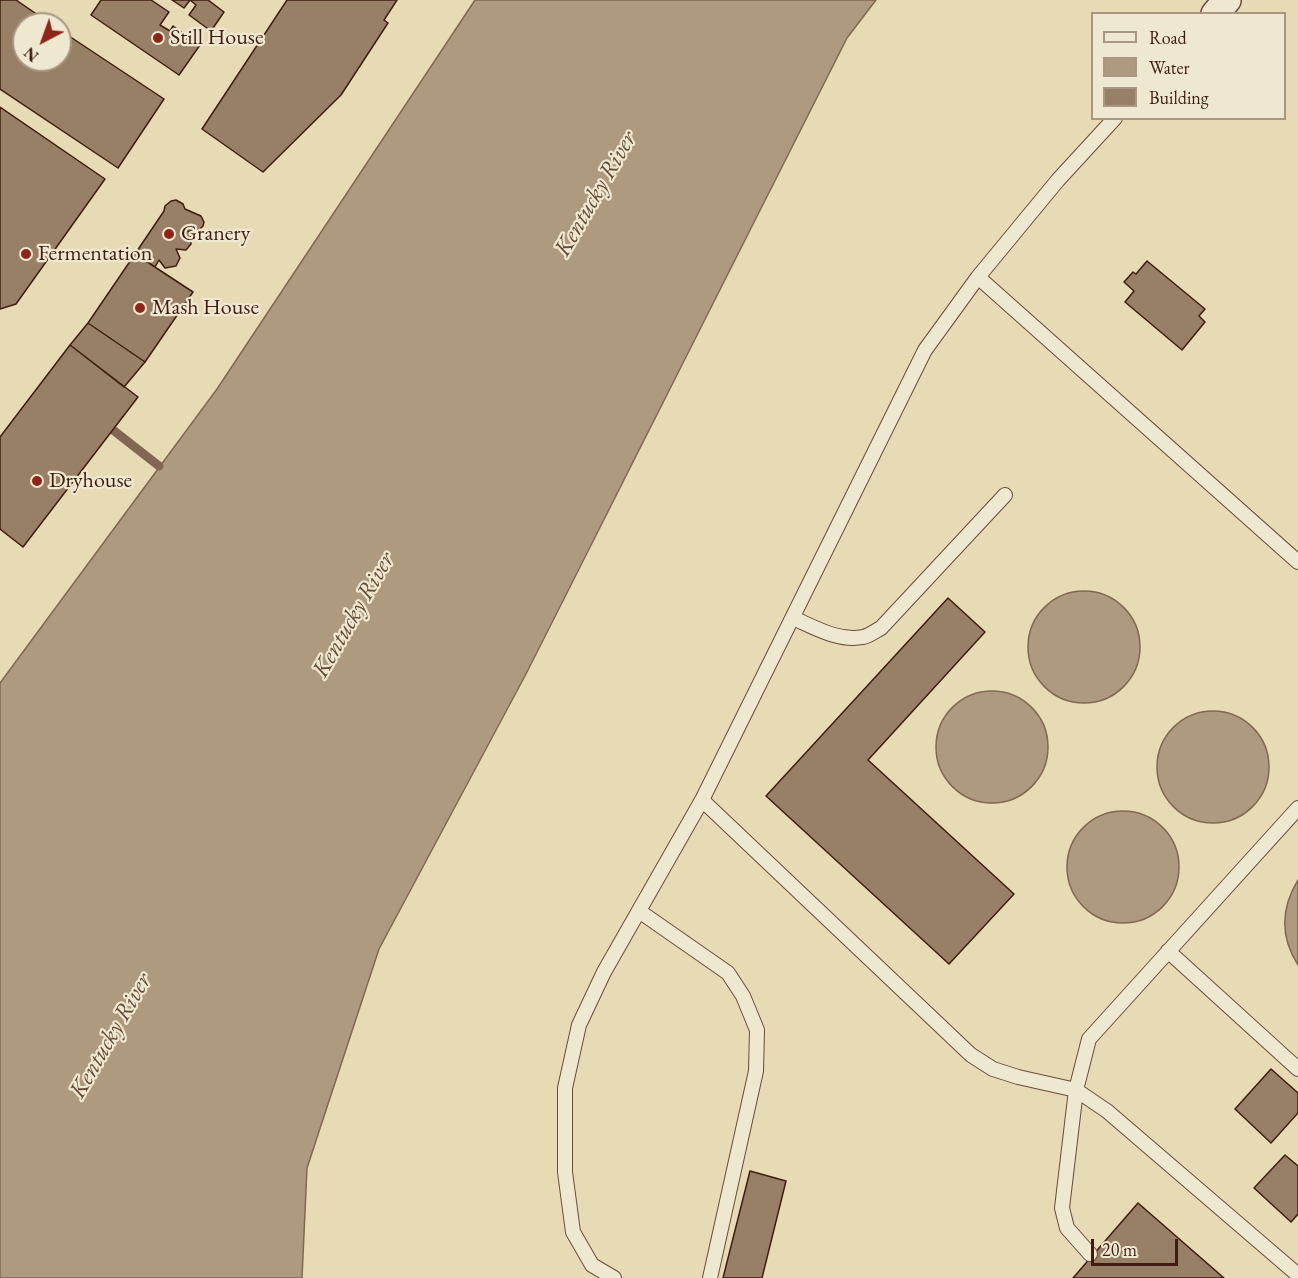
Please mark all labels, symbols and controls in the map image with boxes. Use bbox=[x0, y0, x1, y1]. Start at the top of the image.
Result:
north arrow bbox=[12, 12, 72, 72]
legend bbox=[1091, 12, 1286, 120]
place label: Still House bbox=[170, 25, 263, 51]
text: Road bbox=[1149, 26, 1187, 49]
marker: Still House bbox=[151, 31, 165, 45]
text: N bbox=[19, 42, 43, 67]
text: Water bbox=[1149, 56, 1190, 79]
text: Building bbox=[1149, 86, 1209, 109]
water label: Kentucky River bbox=[549, 126, 643, 262]
place label: Granery bbox=[181, 221, 250, 247]
marker: Granery bbox=[162, 227, 176, 241]
place label: Fermentation bbox=[38, 241, 152, 267]
marker: Fermentation bbox=[19, 247, 33, 261]
place label: Mash House bbox=[152, 295, 259, 321]
marker: Mash House bbox=[133, 301, 147, 315]
place label: Dryhouse bbox=[49, 468, 132, 494]
marker: Dryhouse bbox=[30, 474, 44, 488]
water label: Kentucky River bbox=[307, 547, 401, 683]
water label: Kentucky River bbox=[64, 968, 158, 1104]
scale bar bbox=[1094, 1227, 1181, 1265]
text: 20 m bbox=[1102, 1238, 1137, 1261]

